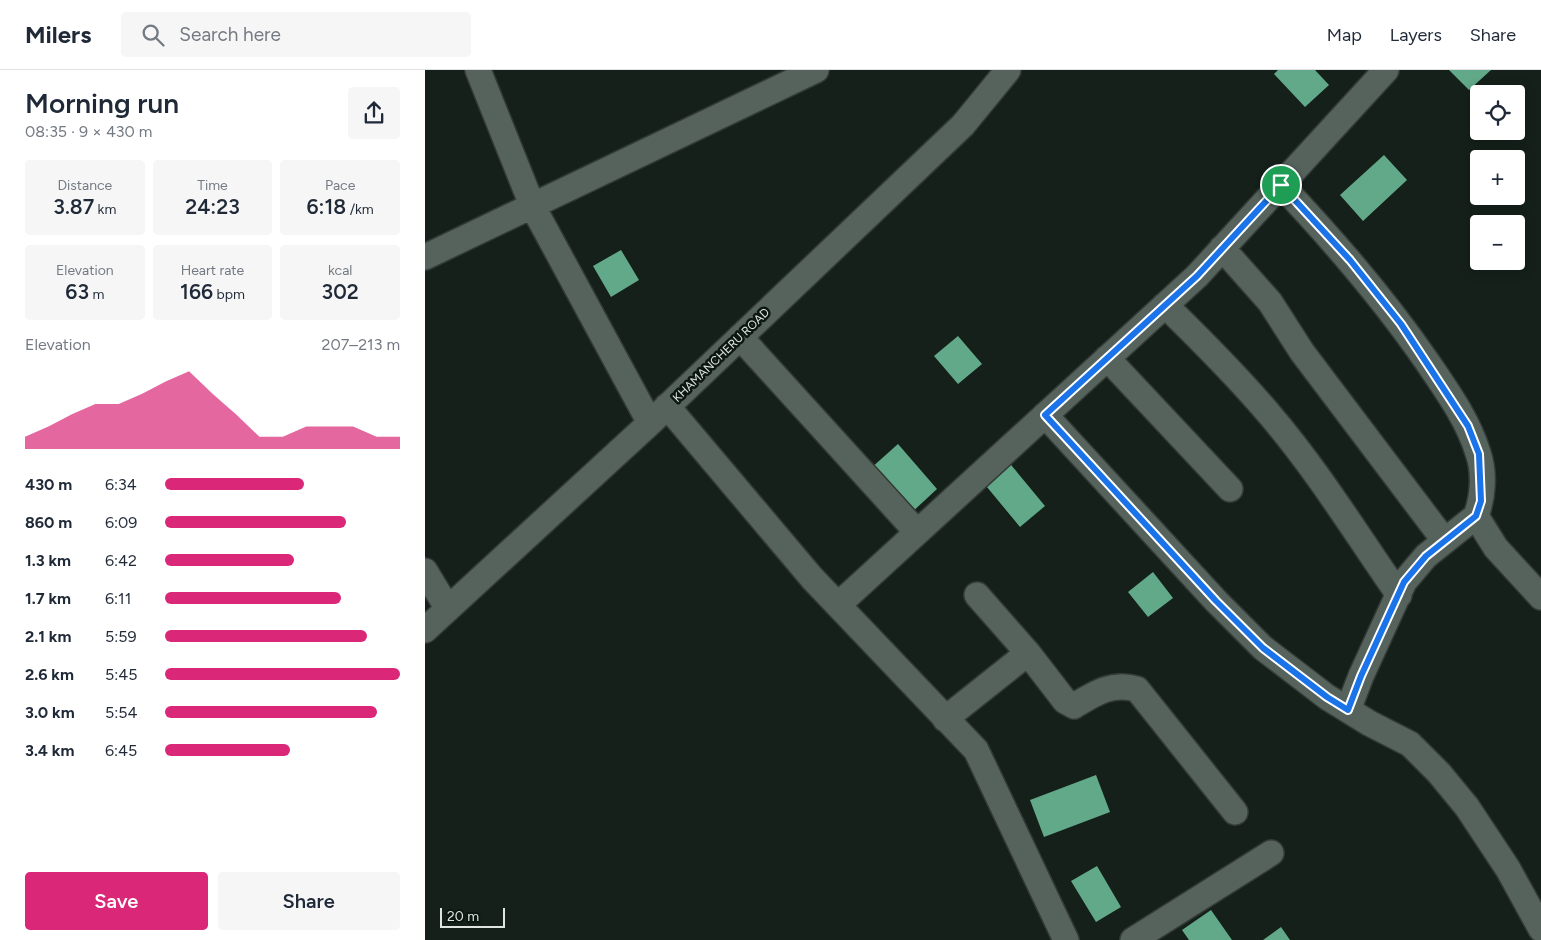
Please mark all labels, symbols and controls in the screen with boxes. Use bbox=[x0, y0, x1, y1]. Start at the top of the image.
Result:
search box bbox=[121, 12, 471, 57]
text: Milers bbox=[25, 20, 91, 49]
icon: search bbox=[139, 21, 167, 49]
text: Search here bbox=[179, 23, 281, 46]
text: Map bbox=[1327, 24, 1362, 46]
text: Layers bbox=[1390, 24, 1442, 46]
text: Share bbox=[1470, 24, 1516, 46]
map controls bbox=[1470, 85, 1525, 270]
button: locate bbox=[1470, 85, 1525, 140]
text: Morning run bbox=[25, 86, 179, 120]
button: share bbox=[348, 87, 400, 139]
text: 08:35 · 9 × 430 m bbox=[25, 122, 152, 141]
button: + bbox=[1470, 150, 1525, 205]
pin bbox=[1260, 164, 1302, 206]
icon: arrive bbox=[1267, 171, 1295, 199]
text: Distance bbox=[57, 177, 112, 194]
text: Time bbox=[197, 177, 228, 194]
text: Pace bbox=[325, 177, 355, 194]
text: 3.87 bbox=[53, 194, 94, 219]
text: 24:23 bbox=[185, 194, 240, 219]
text: 6:18 bbox=[307, 194, 346, 219]
text: km bbox=[94, 201, 116, 218]
text: /km bbox=[346, 201, 374, 218]
button: − bbox=[1470, 215, 1525, 270]
text: Elevation bbox=[56, 262, 114, 279]
text: Heart rate bbox=[181, 262, 244, 279]
text: kcal bbox=[328, 262, 352, 279]
text: 63 bbox=[65, 279, 89, 304]
text: 166 bbox=[180, 279, 213, 304]
text: 302 bbox=[322, 279, 359, 304]
text: m bbox=[89, 286, 104, 303]
text: bpm bbox=[213, 286, 245, 303]
street label: KHAMANCHERU ROAD bbox=[670, 305, 772, 405]
text: Elevation bbox=[25, 335, 91, 354]
text: 207–213 m bbox=[322, 335, 400, 354]
text: 430 m bbox=[25, 475, 72, 494]
text: 6:34 bbox=[105, 475, 137, 494]
text: 860 m bbox=[25, 513, 72, 532]
text: 6:09 bbox=[105, 513, 137, 532]
text: 1.3 km bbox=[25, 551, 71, 570]
text: 6:42 bbox=[105, 551, 137, 570]
text: 1.7 km bbox=[25, 589, 71, 608]
text: 6:11 bbox=[105, 589, 131, 608]
text: 2.1 km bbox=[25, 627, 71, 646]
text: 5:59 bbox=[105, 627, 137, 646]
text: 2.6 km bbox=[25, 665, 74, 684]
text: 5:45 bbox=[105, 665, 137, 684]
text: 3.0 km bbox=[25, 703, 75, 722]
text: 5:54 bbox=[105, 703, 137, 722]
text: 3.4 km bbox=[25, 741, 74, 760]
text: 6:45 bbox=[105, 741, 137, 760]
button: Save bbox=[25, 872, 208, 930]
button: Share bbox=[218, 872, 400, 930]
scale bar bbox=[440, 905, 505, 928]
text: 20 m bbox=[447, 908, 479, 925]

